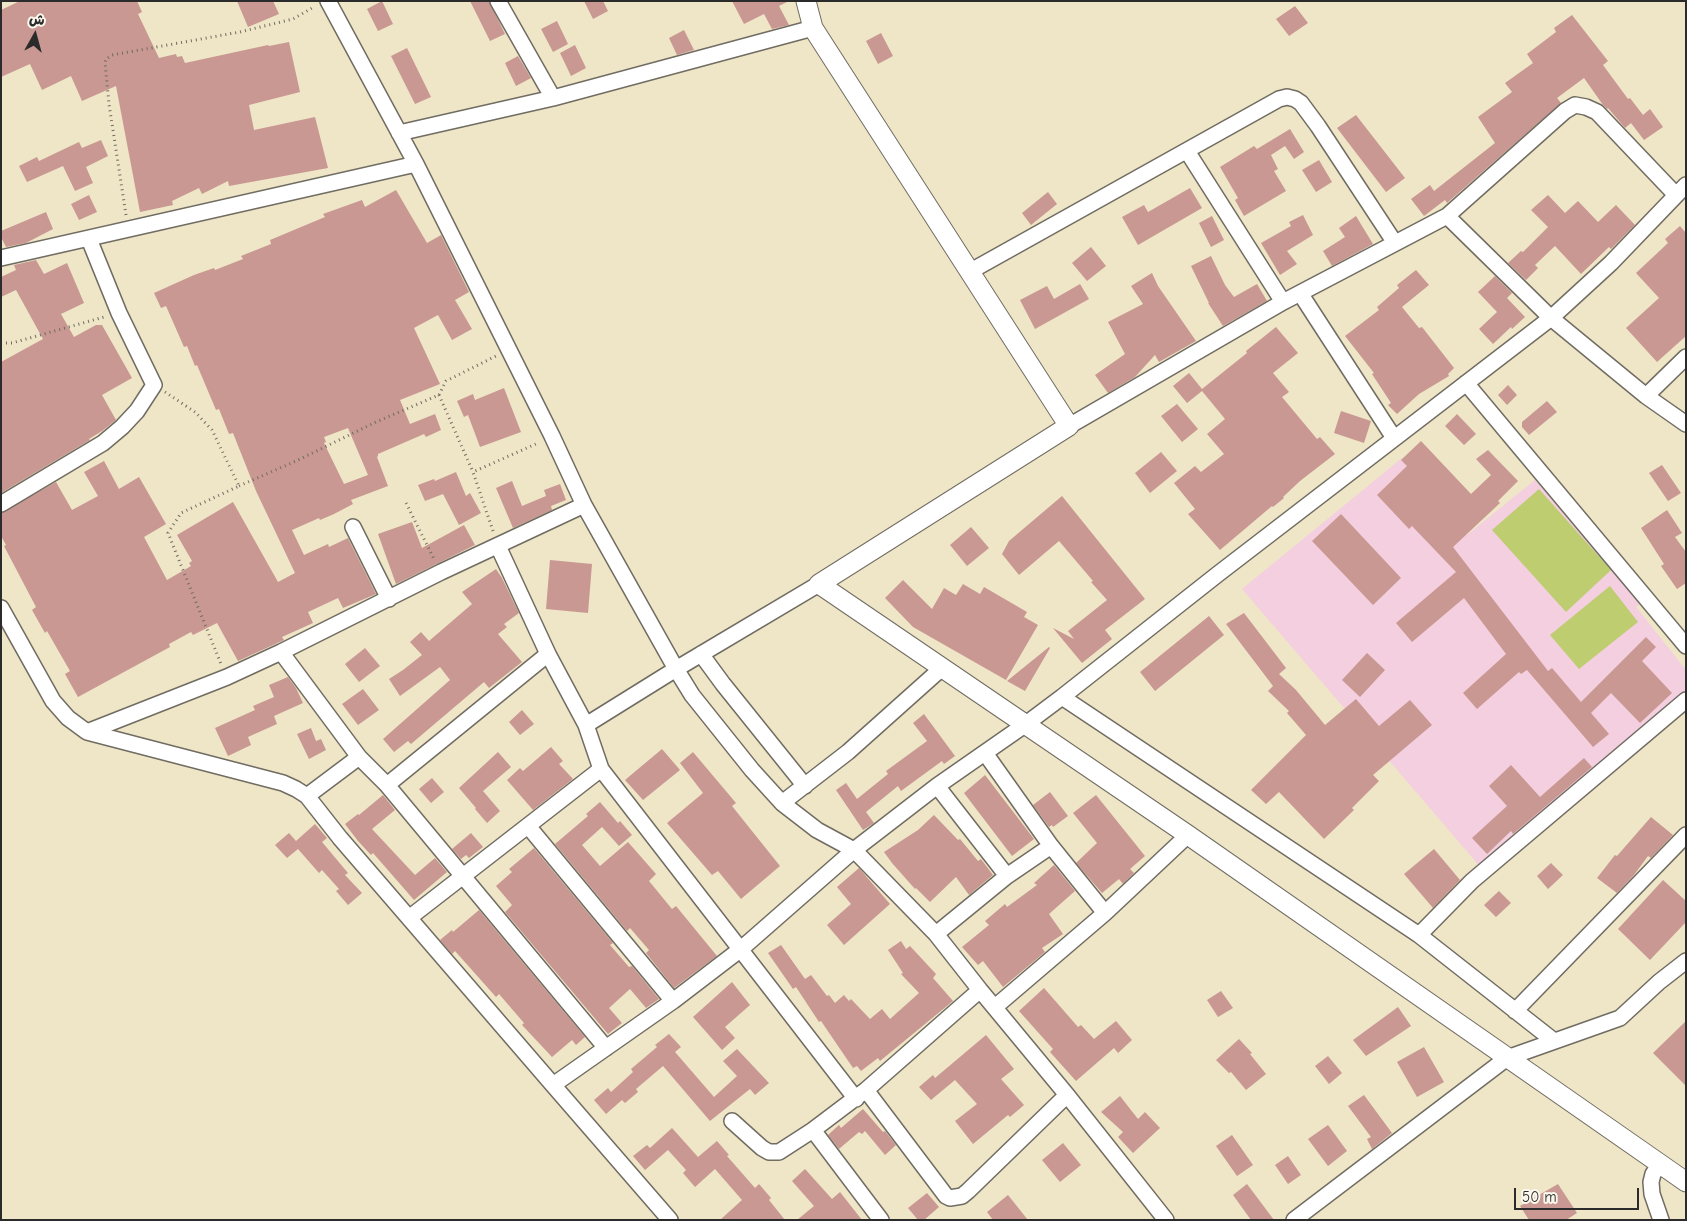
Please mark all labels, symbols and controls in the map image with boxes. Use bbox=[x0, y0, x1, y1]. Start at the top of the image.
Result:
north arrow bbox=[10, 10, 60, 60]
text: ش bbox=[28, 10, 46, 29]
scale bar bbox=[1517, 1178, 1642, 1210]
text: 50 m bbox=[1522, 1188, 1557, 1206]

